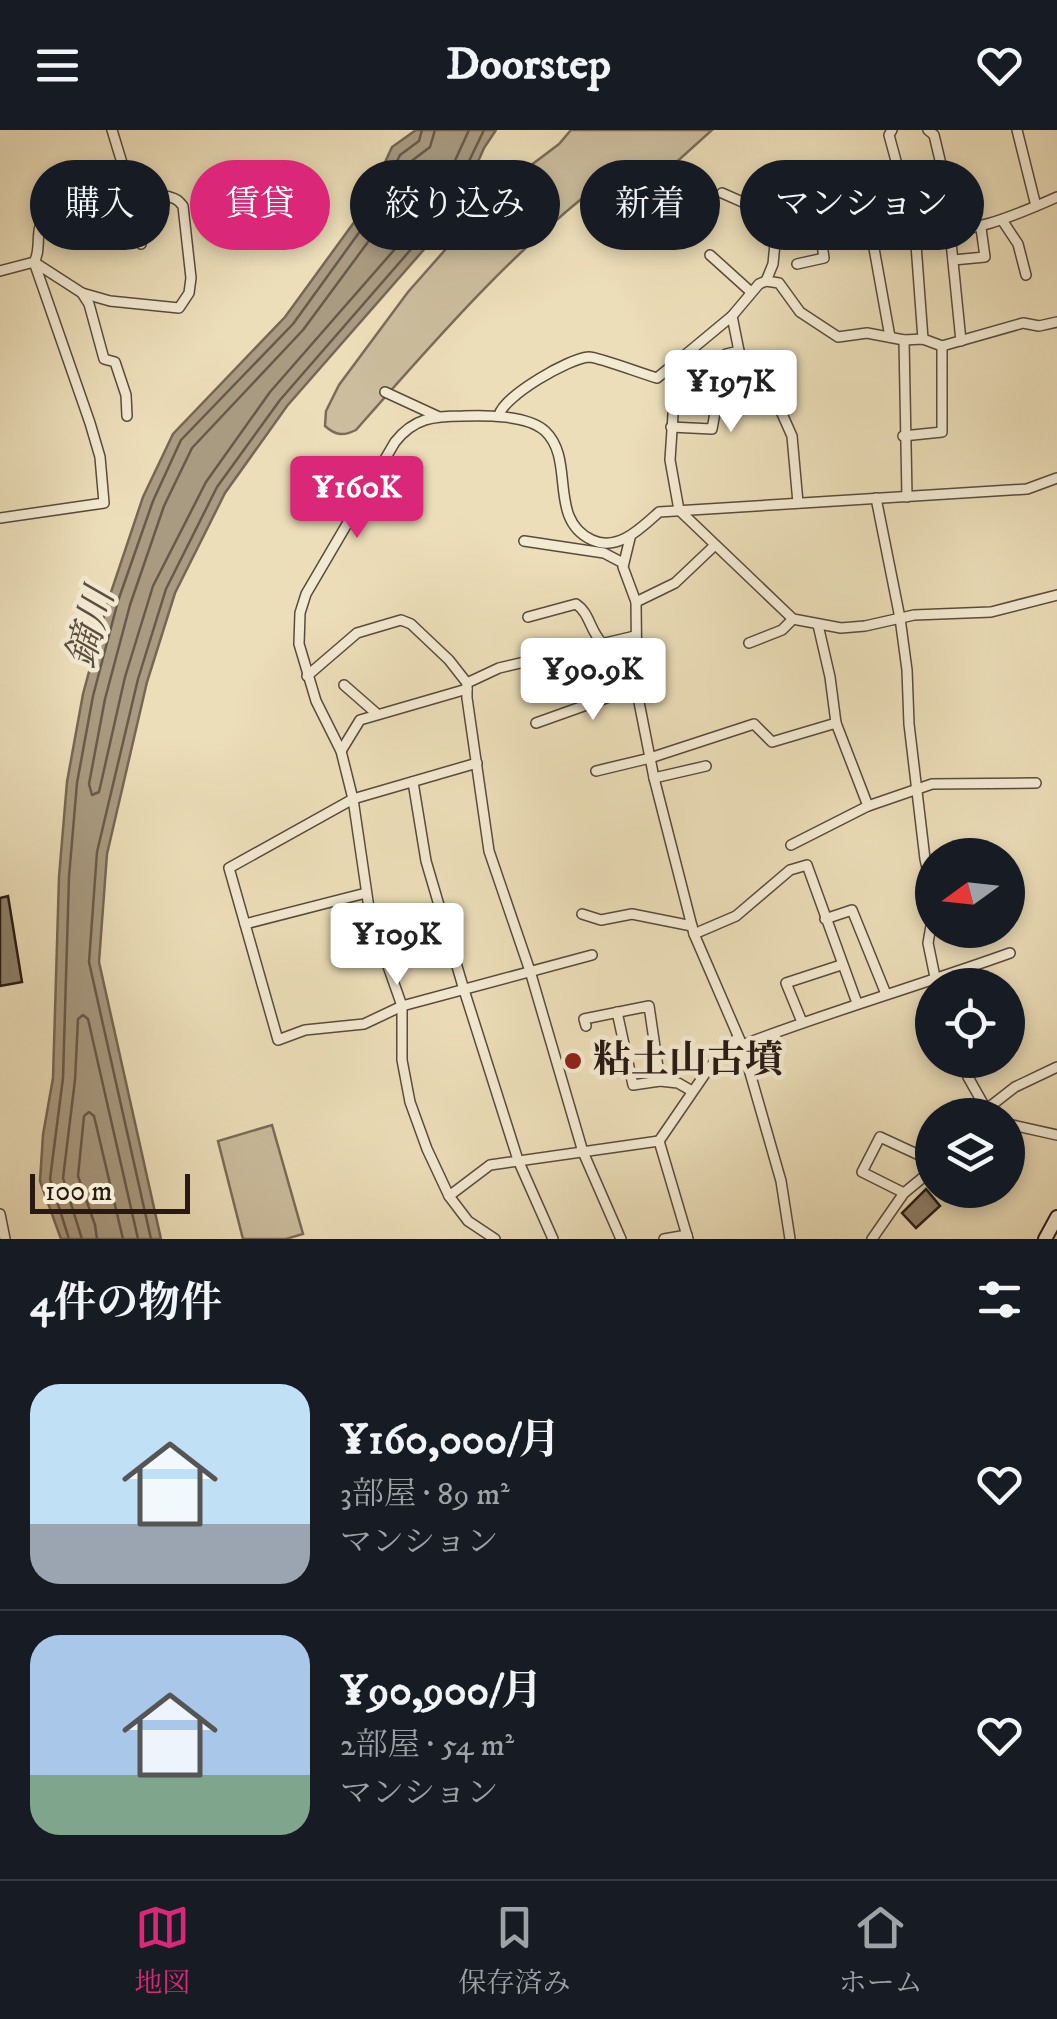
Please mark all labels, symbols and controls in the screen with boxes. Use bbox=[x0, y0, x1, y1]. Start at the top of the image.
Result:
text: Doorstep bbox=[446, 37, 611, 93]
icon: menu bbox=[30, 38, 85, 93]
icon: heart bbox=[972, 38, 1027, 93]
chip: 購入 bbox=[30, 160, 170, 250]
chip: 賃貸 bbox=[190, 160, 330, 250]
chip: 絞り込み bbox=[350, 160, 560, 250]
chip: 新着 bbox=[580, 160, 720, 250]
chip: マンション bbox=[740, 160, 984, 250]
pin: ¥197K bbox=[661, 350, 801, 435]
text: ¥197K bbox=[687, 362, 775, 402]
pin: ¥160K bbox=[287, 456, 427, 541]
text: ¥160K bbox=[312, 468, 402, 508]
water label: 鏑川 bbox=[57, 579, 128, 673]
pin: ¥90.9K bbox=[512, 638, 674, 723]
text: ¥90.9K bbox=[543, 650, 643, 690]
north arrow bbox=[915, 838, 1025, 948]
map controls bbox=[915, 838, 1025, 1208]
pin: ¥109K bbox=[327, 903, 467, 988]
text: ¥109K bbox=[353, 915, 441, 955]
button: locate bbox=[915, 968, 1025, 1078]
place label: 粘土山古墳 bbox=[593, 1037, 783, 1085]
marker: 粘土山古墳 bbox=[562, 1050, 584, 1072]
button: layers bbox=[915, 1098, 1025, 1208]
scale bar bbox=[30, 1169, 190, 1214]
text: 100 m bbox=[45, 1174, 112, 1209]
icon: filters bbox=[972, 1272, 1027, 1327]
text: 4件の物件 bbox=[30, 1278, 222, 1330]
text: ¥160,000/月 bbox=[340, 1415, 560, 1467]
icon: home bbox=[110, 1424, 230, 1544]
icon: heart bbox=[972, 1457, 1027, 1512]
text: 3部屋 · 89 m² bbox=[340, 1475, 510, 1515]
text: マンション bbox=[340, 1523, 499, 1563]
text: ¥90,900/月 bbox=[340, 1666, 543, 1718]
icon: home bbox=[110, 1675, 230, 1795]
icon: heart bbox=[972, 1708, 1027, 1763]
text: 2部屋 · 54 m² bbox=[340, 1726, 514, 1766]
text: マンション bbox=[340, 1774, 499, 1814]
tab: 地図 bbox=[134, 1900, 190, 2001]
tab: 保存済み bbox=[458, 1900, 571, 2001]
tab: ホーム bbox=[839, 1900, 923, 2001]

